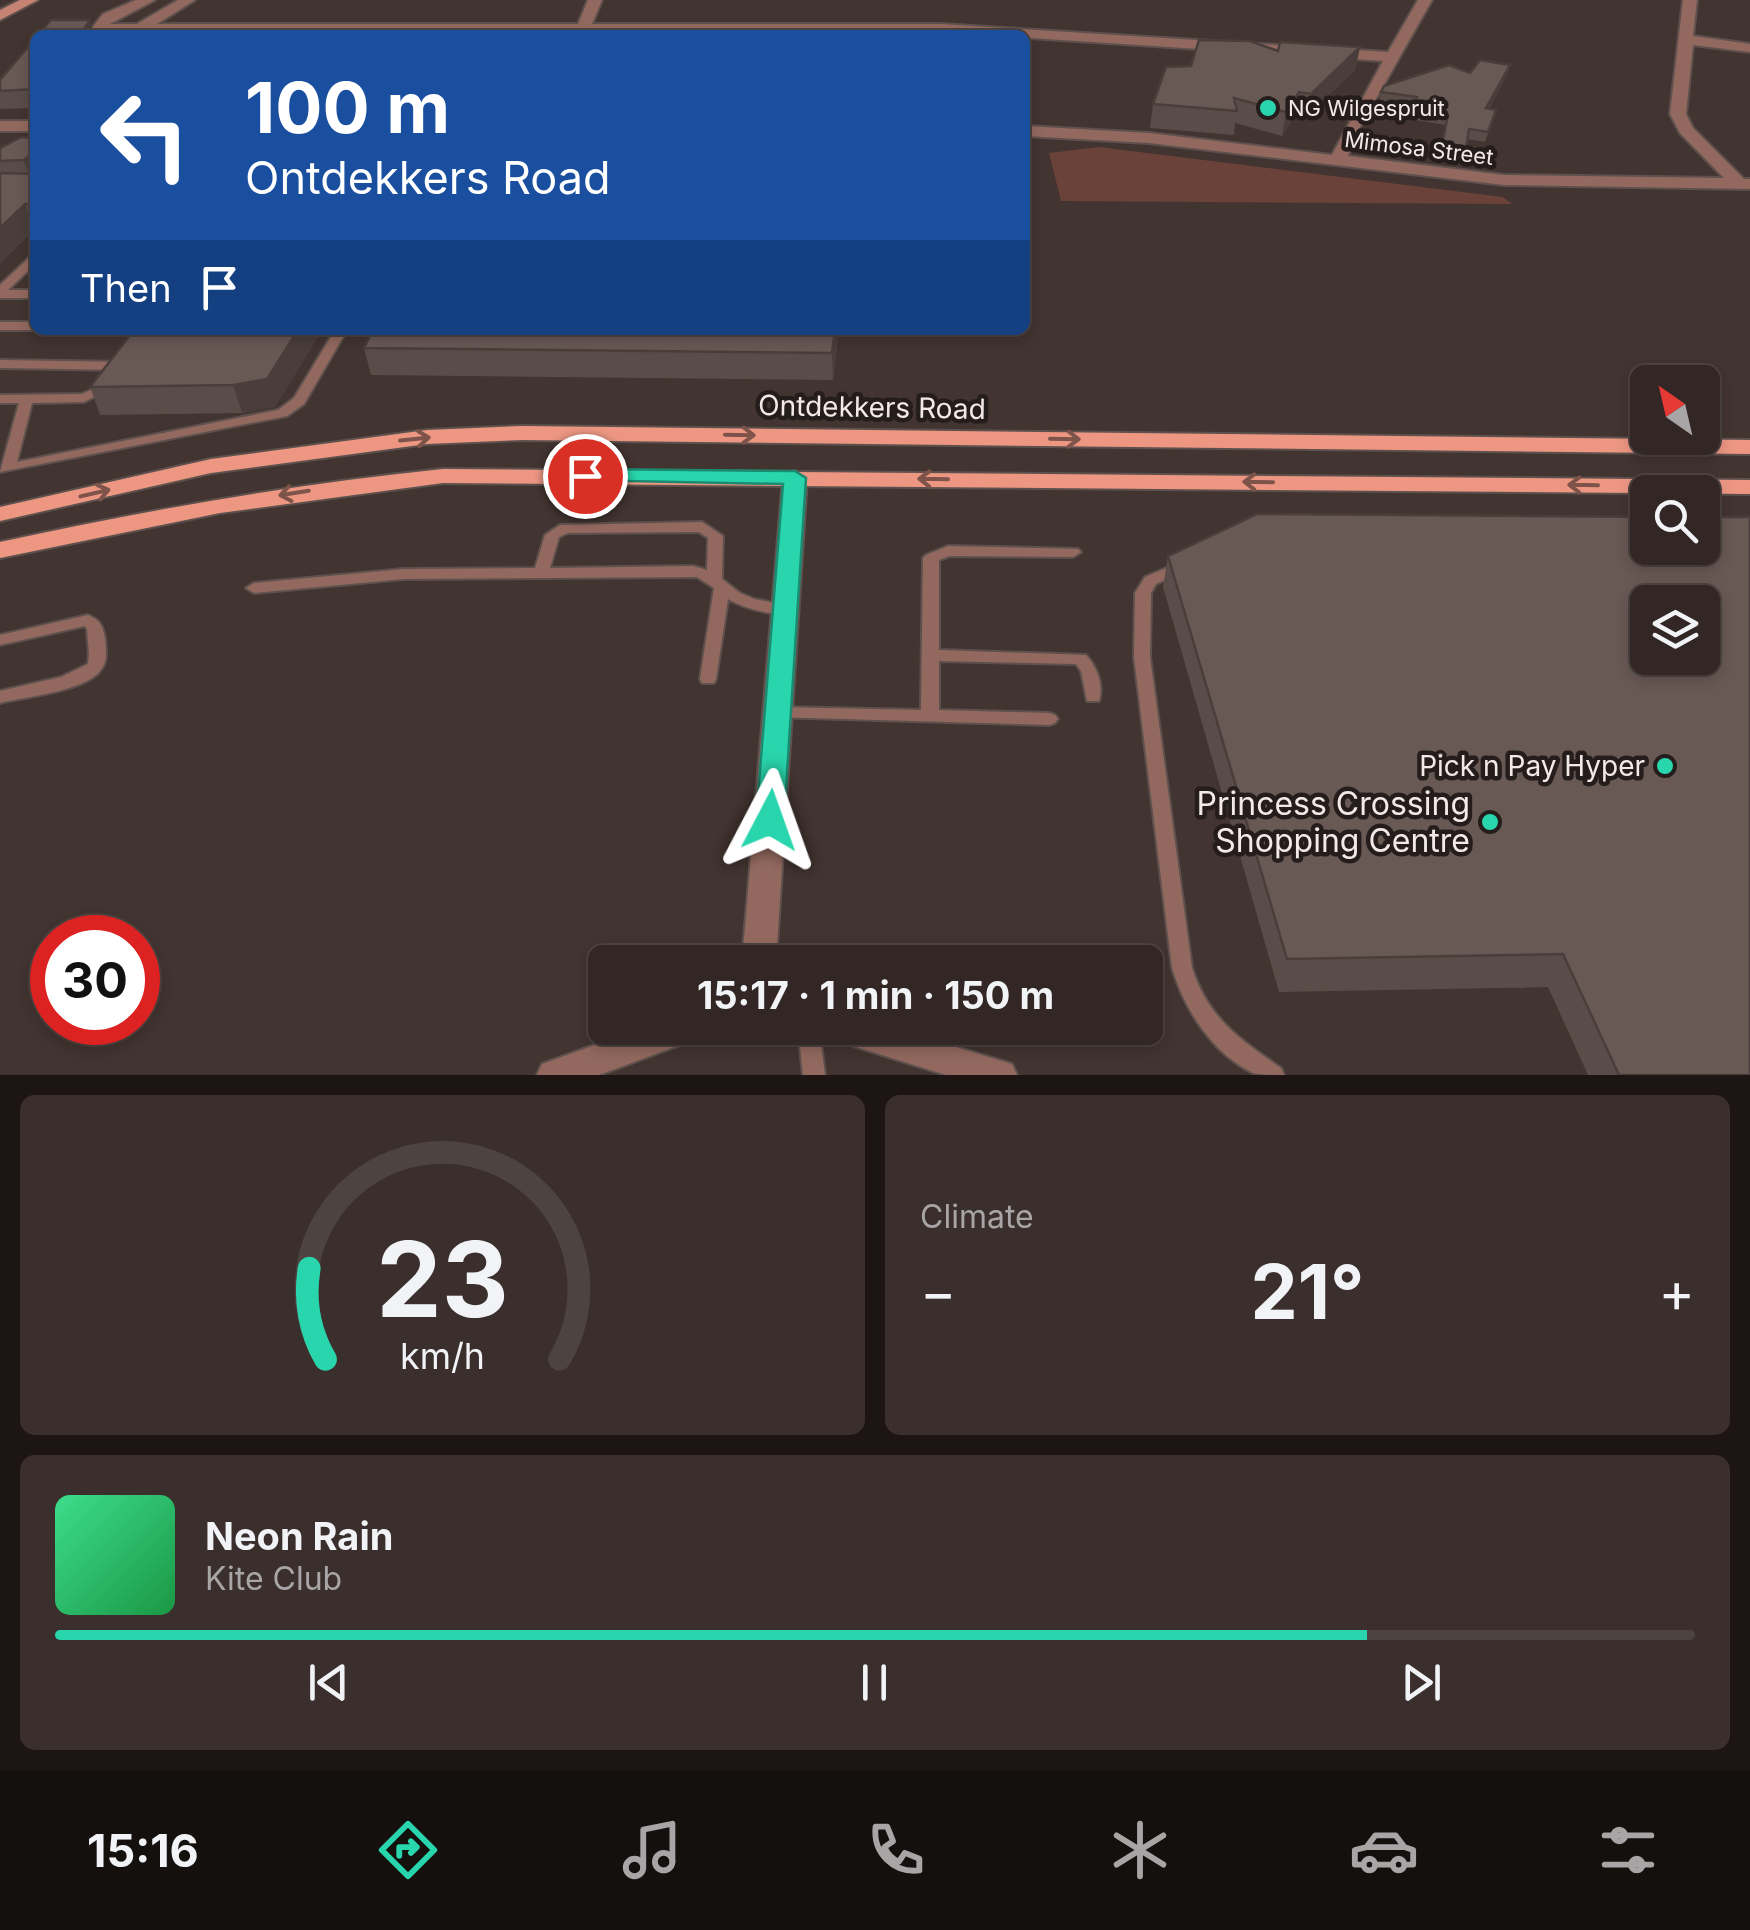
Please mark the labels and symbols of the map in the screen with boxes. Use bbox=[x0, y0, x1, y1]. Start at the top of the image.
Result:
place label: NG Wilgespruit bbox=[1288, 95, 1445, 121]
marker: NG Wilgespruit bbox=[1257, 97, 1279, 119]
street label: Mimosa Street bbox=[1343, 126, 1495, 170]
north arrow bbox=[1630, 365, 1720, 455]
street label: Ontdekkers Road bbox=[758, 388, 986, 426]
one-way arrow bbox=[722, 426, 755, 444]
one-way arrow bbox=[399, 429, 431, 448]
one-way arrow bbox=[1048, 430, 1080, 449]
pin bbox=[543, 434, 628, 519]
one-way arrow bbox=[917, 470, 950, 488]
one-way arrow bbox=[1242, 472, 1274, 492]
one-way arrow bbox=[1567, 476, 1599, 495]
one-way arrow bbox=[78, 482, 110, 501]
one-way arrow bbox=[278, 484, 310, 503]
place label: Pick n Pay Hyper bbox=[1419, 749, 1645, 783]
marker: Pick n Pay Hyper bbox=[1654, 755, 1676, 777]
position arrow bbox=[718, 768, 822, 872]
place label: Princess Crossing Shopping Centre bbox=[1197, 784, 1470, 860]
marker: Princess Crossing Shopping Centre bbox=[1479, 811, 1501, 833]
speed limit sign: 30 bbox=[30, 915, 160, 1045]

